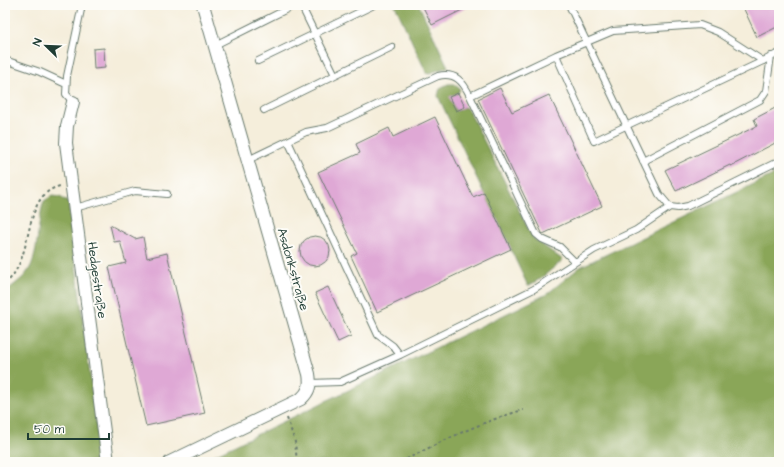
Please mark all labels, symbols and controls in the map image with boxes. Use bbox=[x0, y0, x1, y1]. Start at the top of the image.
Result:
north arrow bbox=[26, 26, 66, 66]
text: N bbox=[29, 36, 46, 48]
street label: Asdonkstraße bbox=[273, 226, 313, 313]
street label: Hedgestraße bbox=[82, 241, 111, 320]
scale bar bbox=[28, 415, 109, 441]
text: 50 m bbox=[34, 421, 65, 438]

